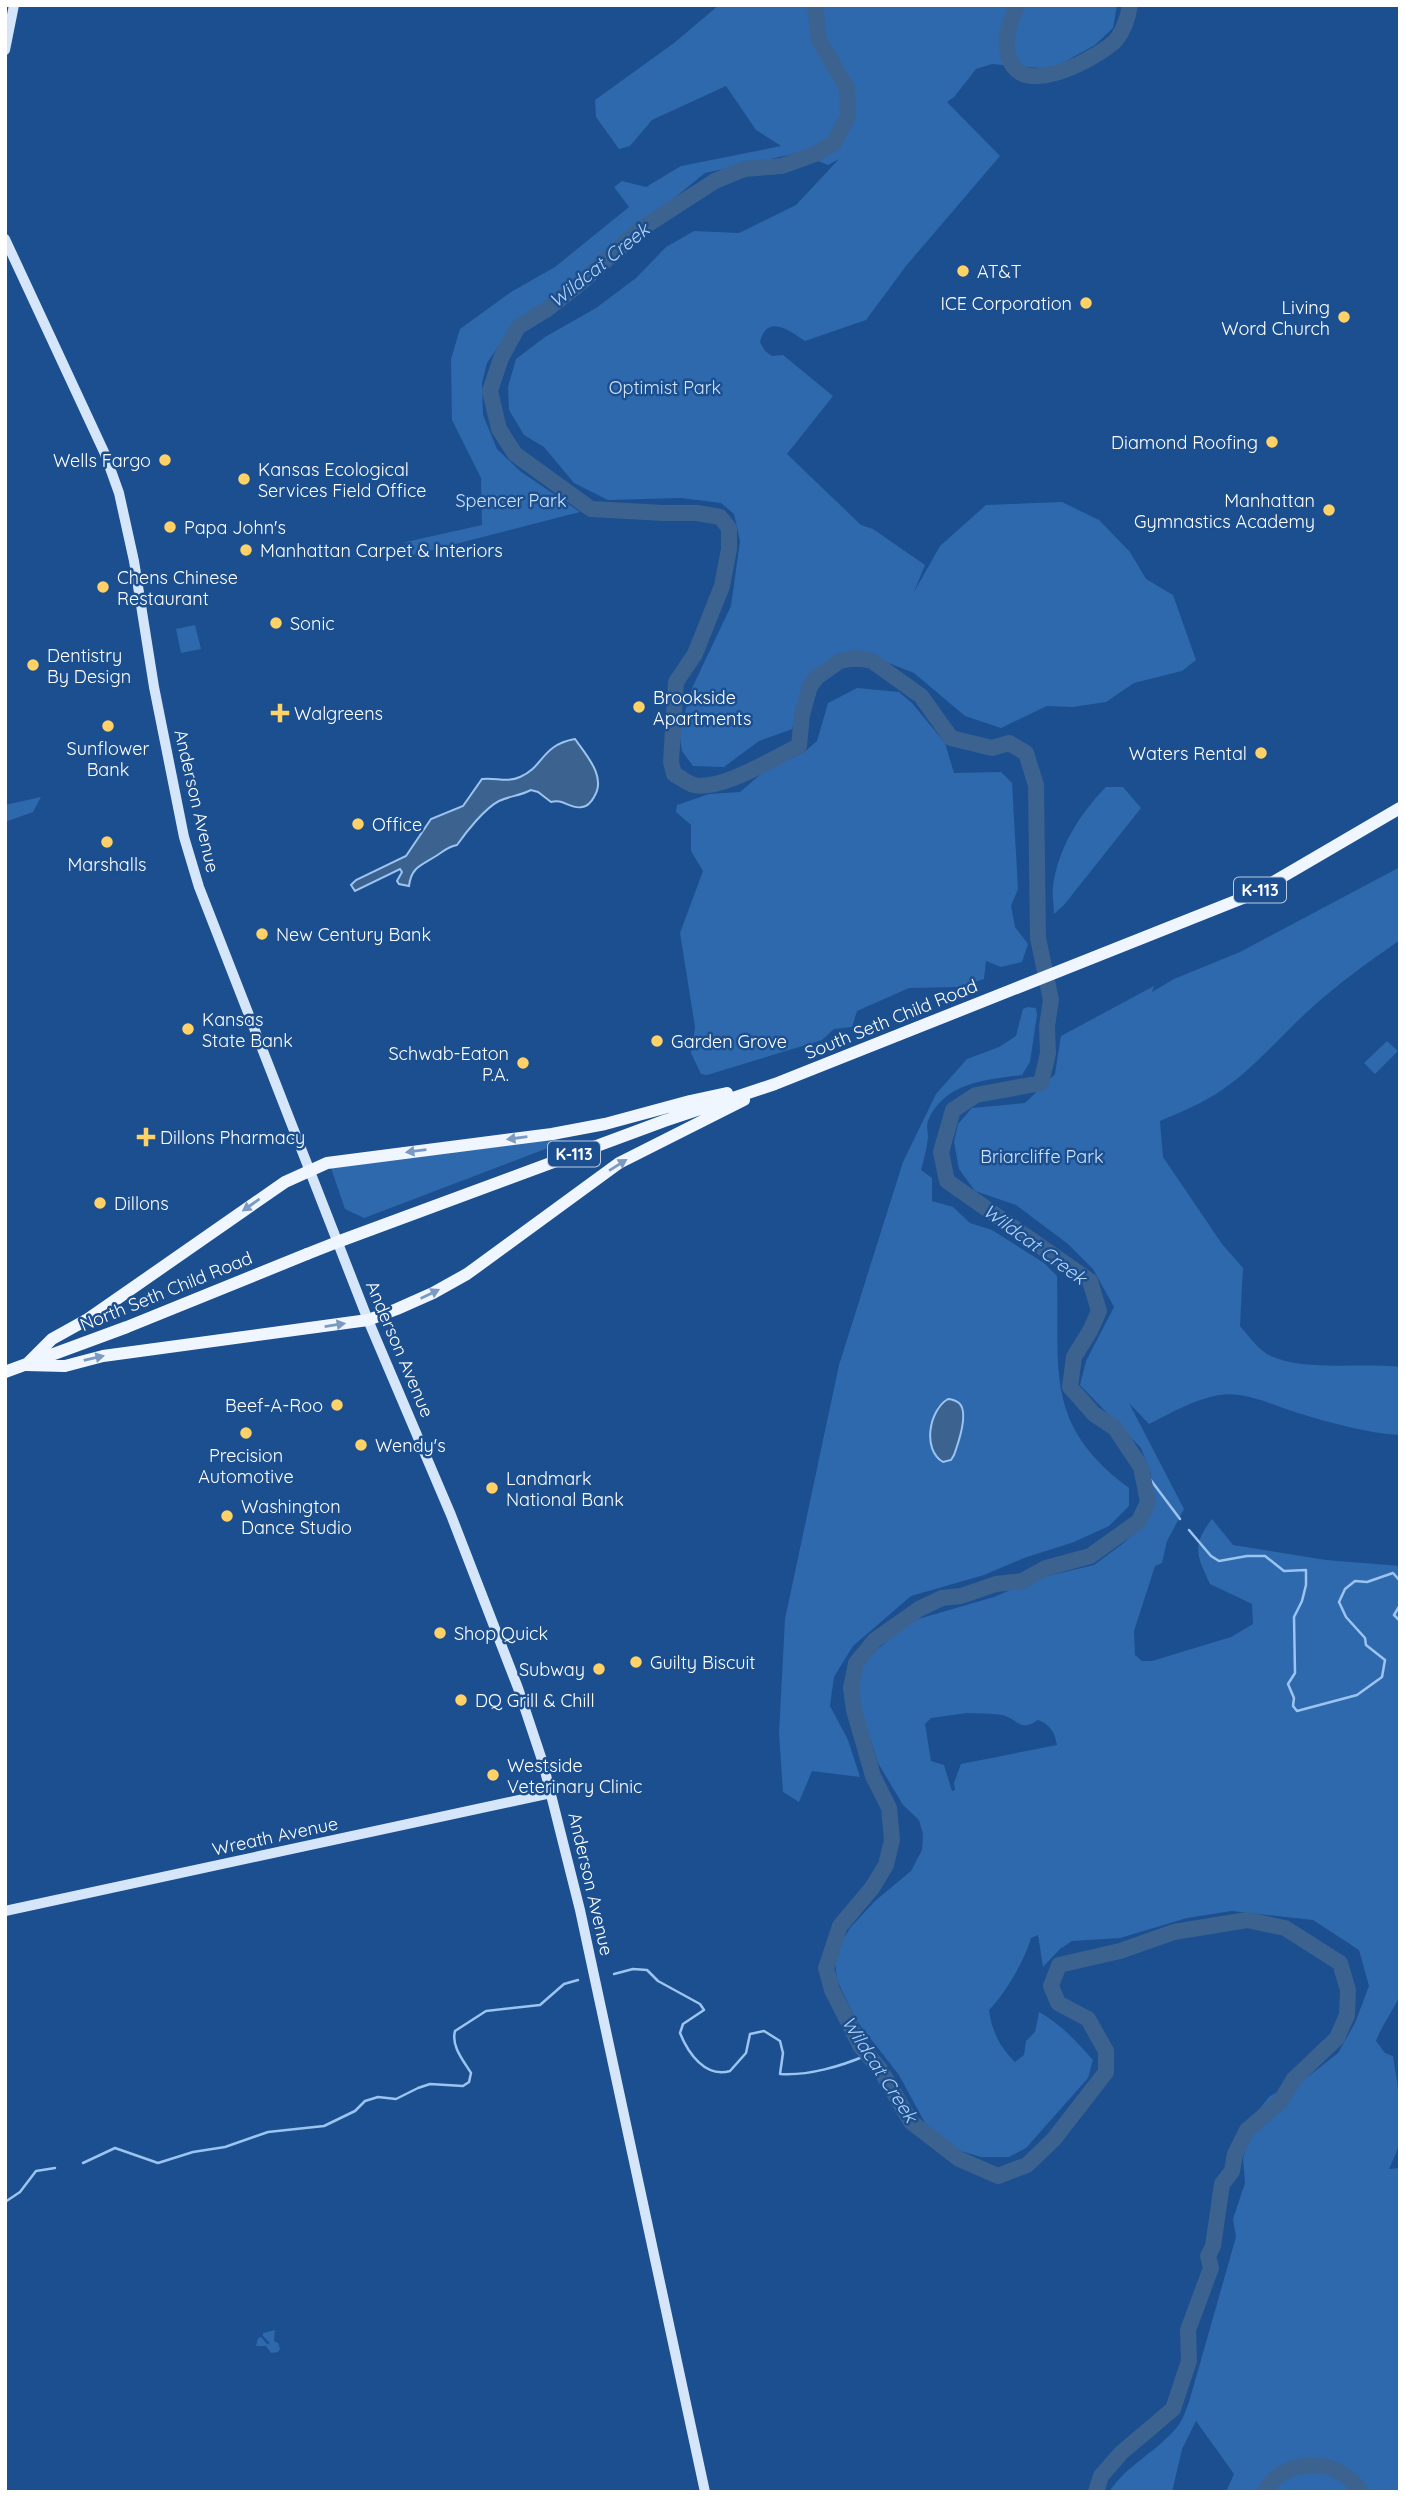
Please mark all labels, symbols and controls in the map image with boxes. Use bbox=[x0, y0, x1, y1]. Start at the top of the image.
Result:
water label: Wildcat Creek bbox=[544, 216, 655, 313]
place label: AT&T bbox=[977, 260, 1022, 283]
marker: AT&T bbox=[955, 263, 971, 279]
place label: ICE Corporation bbox=[940, 292, 1072, 315]
marker: ICE Corporation bbox=[1078, 295, 1094, 311]
place label: Living Word Church bbox=[1221, 296, 1330, 340]
marker: Living Word Church bbox=[1336, 309, 1352, 325]
park label: Optimist Park bbox=[609, 376, 721, 399]
place label: Diamond Roofing bbox=[1111, 431, 1258, 454]
marker: Diamond Roofing bbox=[1264, 434, 1280, 450]
place label: Wells Fargo bbox=[53, 449, 151, 472]
marker: Wells Fargo bbox=[157, 452, 173, 468]
place label: Kansas Ecological Services Field Office bbox=[258, 458, 426, 502]
marker: Kansas Ecological Services Field Office bbox=[236, 471, 252, 487]
park label: Spencer Park bbox=[455, 489, 567, 512]
place label: Manhattan Gymnastics Academy bbox=[1134, 489, 1315, 533]
marker: Manhattan Gymnastics Academy bbox=[1321, 502, 1337, 518]
place label: Papa John's bbox=[184, 516, 286, 539]
marker: Papa John's bbox=[162, 519, 178, 535]
place label: Manhattan Carpet & Interiors bbox=[260, 539, 503, 562]
marker: Manhattan Carpet & Interiors bbox=[238, 542, 254, 558]
place label: Chens Chinese Restaurant bbox=[117, 566, 238, 610]
marker: Chens Chinese Restaurant bbox=[95, 579, 111, 595]
place label: Sonic bbox=[290, 612, 335, 635]
marker: Sonic bbox=[268, 615, 284, 631]
place label: Dentistry By Design bbox=[47, 644, 131, 688]
marker: Dentistry By Design bbox=[25, 657, 41, 673]
place label: Brookside Apartments bbox=[653, 686, 751, 730]
marker: Brookside Apartments bbox=[631, 699, 647, 715]
place label: Walgreens bbox=[294, 702, 383, 725]
marker: Walgreens bbox=[272, 705, 288, 721]
marker: Sunflower Bank bbox=[100, 718, 116, 734]
street label: Anderson Avenue bbox=[169, 727, 225, 875]
place label: Sunflower Bank bbox=[67, 737, 150, 781]
place label: Waters Rental bbox=[1129, 742, 1247, 765]
marker: Waters Rental bbox=[1253, 745, 1269, 761]
place label: Office bbox=[372, 813, 422, 836]
marker: Office bbox=[350, 816, 366, 832]
marker: Marshalls bbox=[99, 834, 115, 850]
place label: Marshalls bbox=[67, 853, 147, 876]
road number: K-113 bbox=[1234, 877, 1286, 902]
place label: New Century Bank bbox=[276, 923, 431, 946]
marker: New Century Bank bbox=[254, 926, 270, 942]
street label: South Seth Child Road bbox=[801, 974, 981, 1064]
place label: Kansas State Bank bbox=[202, 1008, 293, 1052]
marker: Kansas State Bank bbox=[180, 1021, 196, 1037]
place label: Garden Grove bbox=[671, 1030, 787, 1053]
marker: Garden Grove bbox=[649, 1033, 665, 1049]
place label: Schwab-Eaton P.A. bbox=[388, 1042, 509, 1086]
marker: Schwab-Eaton P.A. bbox=[515, 1055, 531, 1071]
place label: Dillons Pharmacy bbox=[160, 1126, 305, 1149]
marker: Dillons Pharmacy bbox=[138, 1129, 154, 1145]
one-way arrow bbox=[506, 1133, 528, 1144]
road number: K-113 bbox=[548, 1142, 600, 1166]
park label: Briarcliffe Park bbox=[980, 1145, 1104, 1168]
one-way arrow bbox=[405, 1146, 427, 1157]
one-way arrow bbox=[608, 1159, 627, 1172]
place label: Dillons bbox=[114, 1192, 169, 1215]
marker: Dillons bbox=[92, 1195, 108, 1211]
one-way arrow bbox=[242, 1198, 260, 1212]
water label: Wildcat Creek bbox=[979, 1198, 1093, 1291]
street label: North Seth Child Road bbox=[76, 1246, 256, 1336]
street label: Anderson Avenue bbox=[361, 1277, 439, 1421]
one-way arrow bbox=[420, 1288, 440, 1299]
one-way arrow bbox=[324, 1319, 346, 1330]
one-way arrow bbox=[83, 1353, 105, 1364]
place label: Beef-A-Roo bbox=[225, 1394, 323, 1417]
marker: Beef-A-Roo bbox=[329, 1397, 345, 1413]
marker: Precision Automotive bbox=[238, 1425, 254, 1441]
place label: Wendy's bbox=[375, 1434, 446, 1457]
marker: Wendy's bbox=[353, 1437, 369, 1453]
place label: Precision Automotive bbox=[198, 1444, 294, 1488]
place label: Landmark National Bank bbox=[506, 1467, 624, 1511]
marker: Landmark National Bank bbox=[484, 1480, 500, 1496]
place label: Washington Dance Studio bbox=[241, 1495, 352, 1539]
marker: Washington Dance Studio bbox=[219, 1508, 235, 1524]
place label: Shop Quick bbox=[454, 1622, 548, 1645]
marker: Shop Quick bbox=[432, 1625, 448, 1641]
place label: Guilty Biscuit bbox=[650, 1651, 755, 1674]
marker: Guilty Biscuit bbox=[628, 1654, 644, 1670]
place label: Subway bbox=[519, 1658, 585, 1681]
marker: Subway bbox=[591, 1661, 607, 1677]
place label: DQ Grill & Chill bbox=[475, 1689, 595, 1712]
marker: DQ Grill & Chill bbox=[453, 1692, 469, 1708]
place label: Westside Veterinary Clinic bbox=[507, 1754, 642, 1798]
marker: Westside Veterinary Clinic bbox=[485, 1767, 501, 1783]
street label: Anderson Avenue bbox=[563, 1810, 619, 1958]
street label: Wreath Avenue bbox=[210, 1811, 340, 1861]
water label: Wildcat Creek bbox=[837, 2011, 924, 2128]

